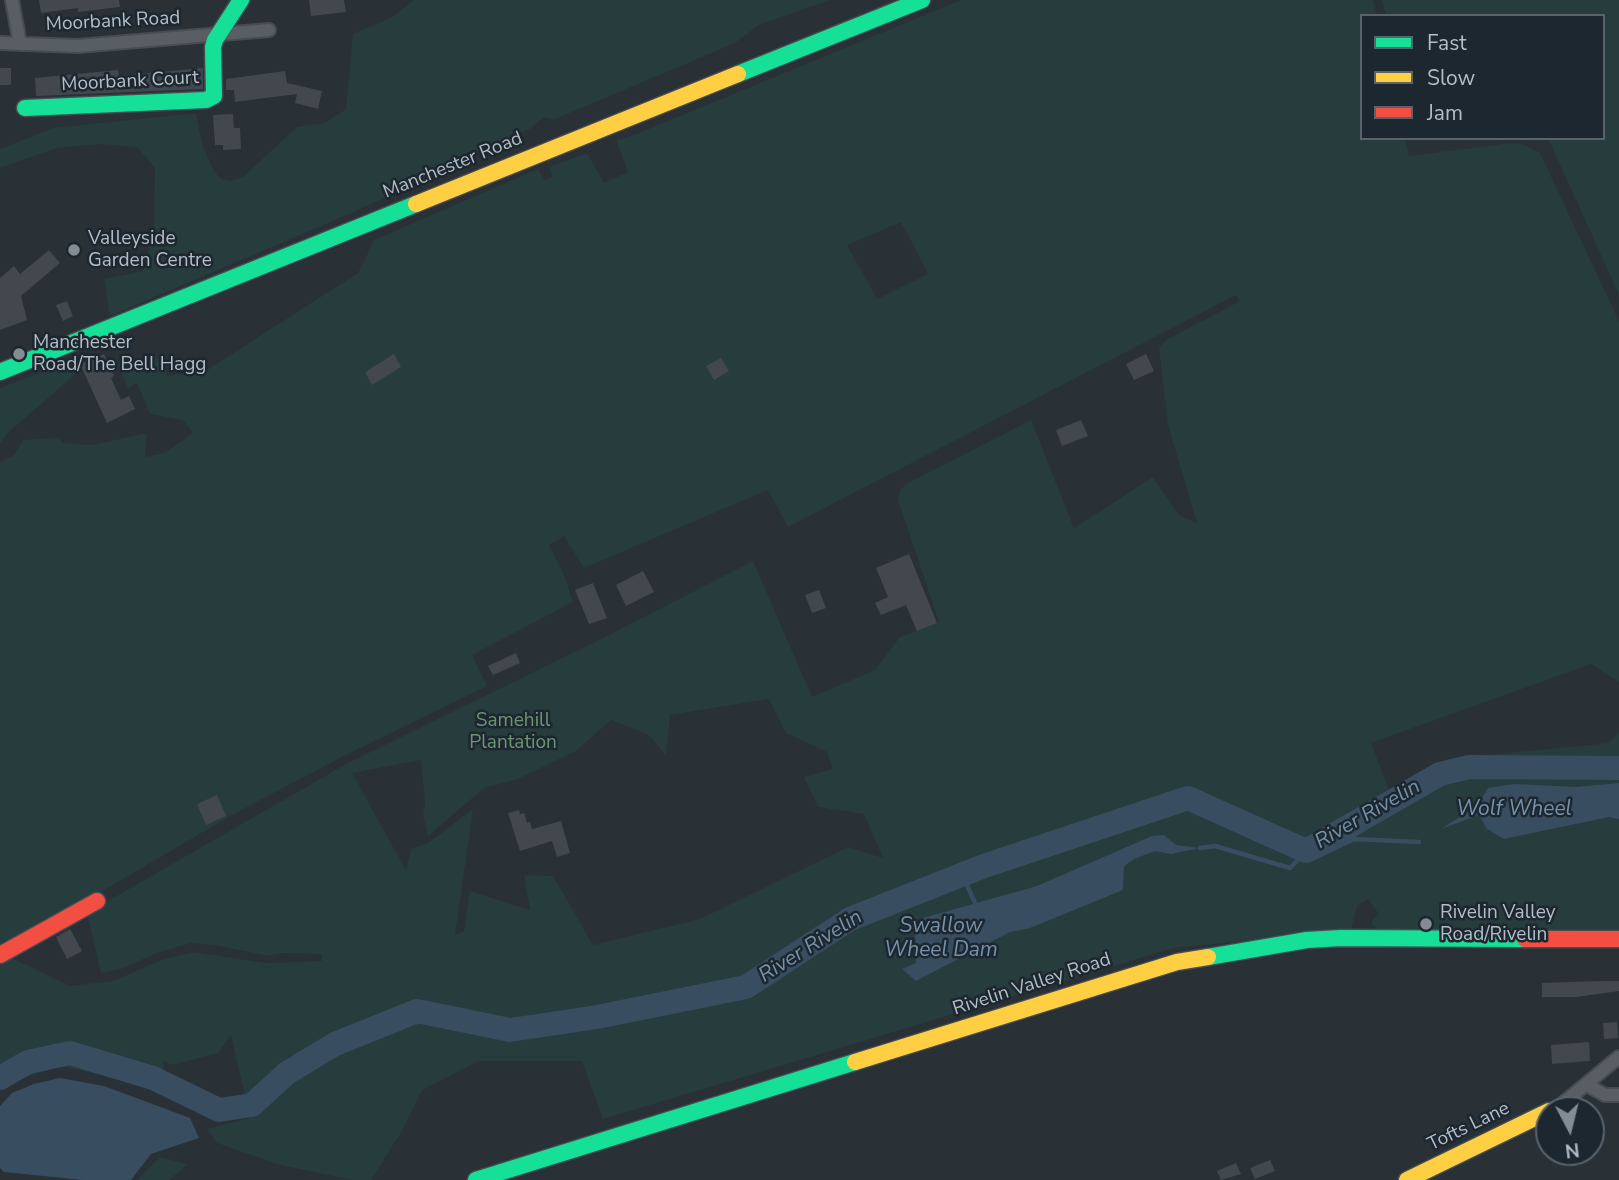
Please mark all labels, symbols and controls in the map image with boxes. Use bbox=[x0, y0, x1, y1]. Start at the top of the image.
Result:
street label: Moorbank Road bbox=[45, 7, 181, 37]
legend bbox=[1360, 14, 1605, 140]
text: Fast bbox=[1427, 29, 1467, 57]
text: Slow bbox=[1427, 64, 1475, 92]
street label: Moorbank Court bbox=[61, 67, 199, 97]
text: Jam bbox=[1427, 99, 1463, 127]
street label: Manchester Road bbox=[380, 128, 526, 204]
place label: Valleyside Garden Centre bbox=[88, 228, 212, 272]
marker: Valleyside Garden Centre bbox=[66, 242, 82, 258]
place label: Manchester Road/The Bell Hagg bbox=[33, 332, 206, 376]
marker: Manchester Road/The Bell Hagg bbox=[11, 346, 27, 362]
park label: Samehill Plantation bbox=[469, 710, 557, 754]
water label: River Rivelin bbox=[1311, 775, 1425, 855]
water label: Wolf Wheel bbox=[1456, 797, 1572, 823]
place label: Rivelin Valley Road/Rivelin bbox=[1440, 902, 1556, 946]
water label: River Rivelin bbox=[755, 905, 867, 989]
water label: Swallow Wheel Dam bbox=[884, 914, 998, 964]
marker: Rivelin Valley Road/Rivelin bbox=[1418, 916, 1434, 932]
street label: Rivelin Valley Road bbox=[950, 949, 1114, 1021]
north arrow bbox=[1535, 1096, 1605, 1166]
street label: Tofts Lane bbox=[1424, 1097, 1514, 1157]
text: N bbox=[1564, 1136, 1581, 1164]

